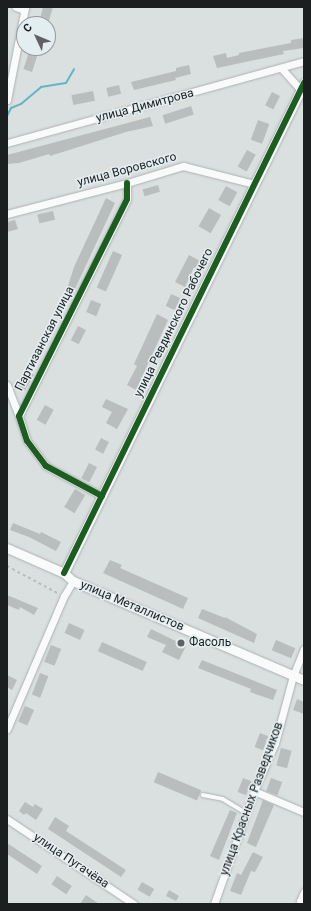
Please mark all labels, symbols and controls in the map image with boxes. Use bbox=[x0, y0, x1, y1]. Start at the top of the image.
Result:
north arrow bbox=[16, 16, 56, 56]
text: С bbox=[21, 21, 35, 35]
street label: улица Димитрова bbox=[95, 86, 195, 126]
street label: улица Воровского bbox=[76, 150, 178, 190]
street label: улица Ревдинского Рабочего bbox=[132, 246, 216, 400]
street label: Партизанская улица bbox=[12, 284, 78, 394]
street label: улица Металлистов bbox=[78, 578, 186, 634]
place label: Фасоль bbox=[189, 636, 231, 650]
marker: Фасоль bbox=[176, 638, 186, 648]
street label: улица Красных Разведчиков bbox=[217, 720, 287, 878]
street label: улица Пугачёва bbox=[30, 830, 112, 892]

